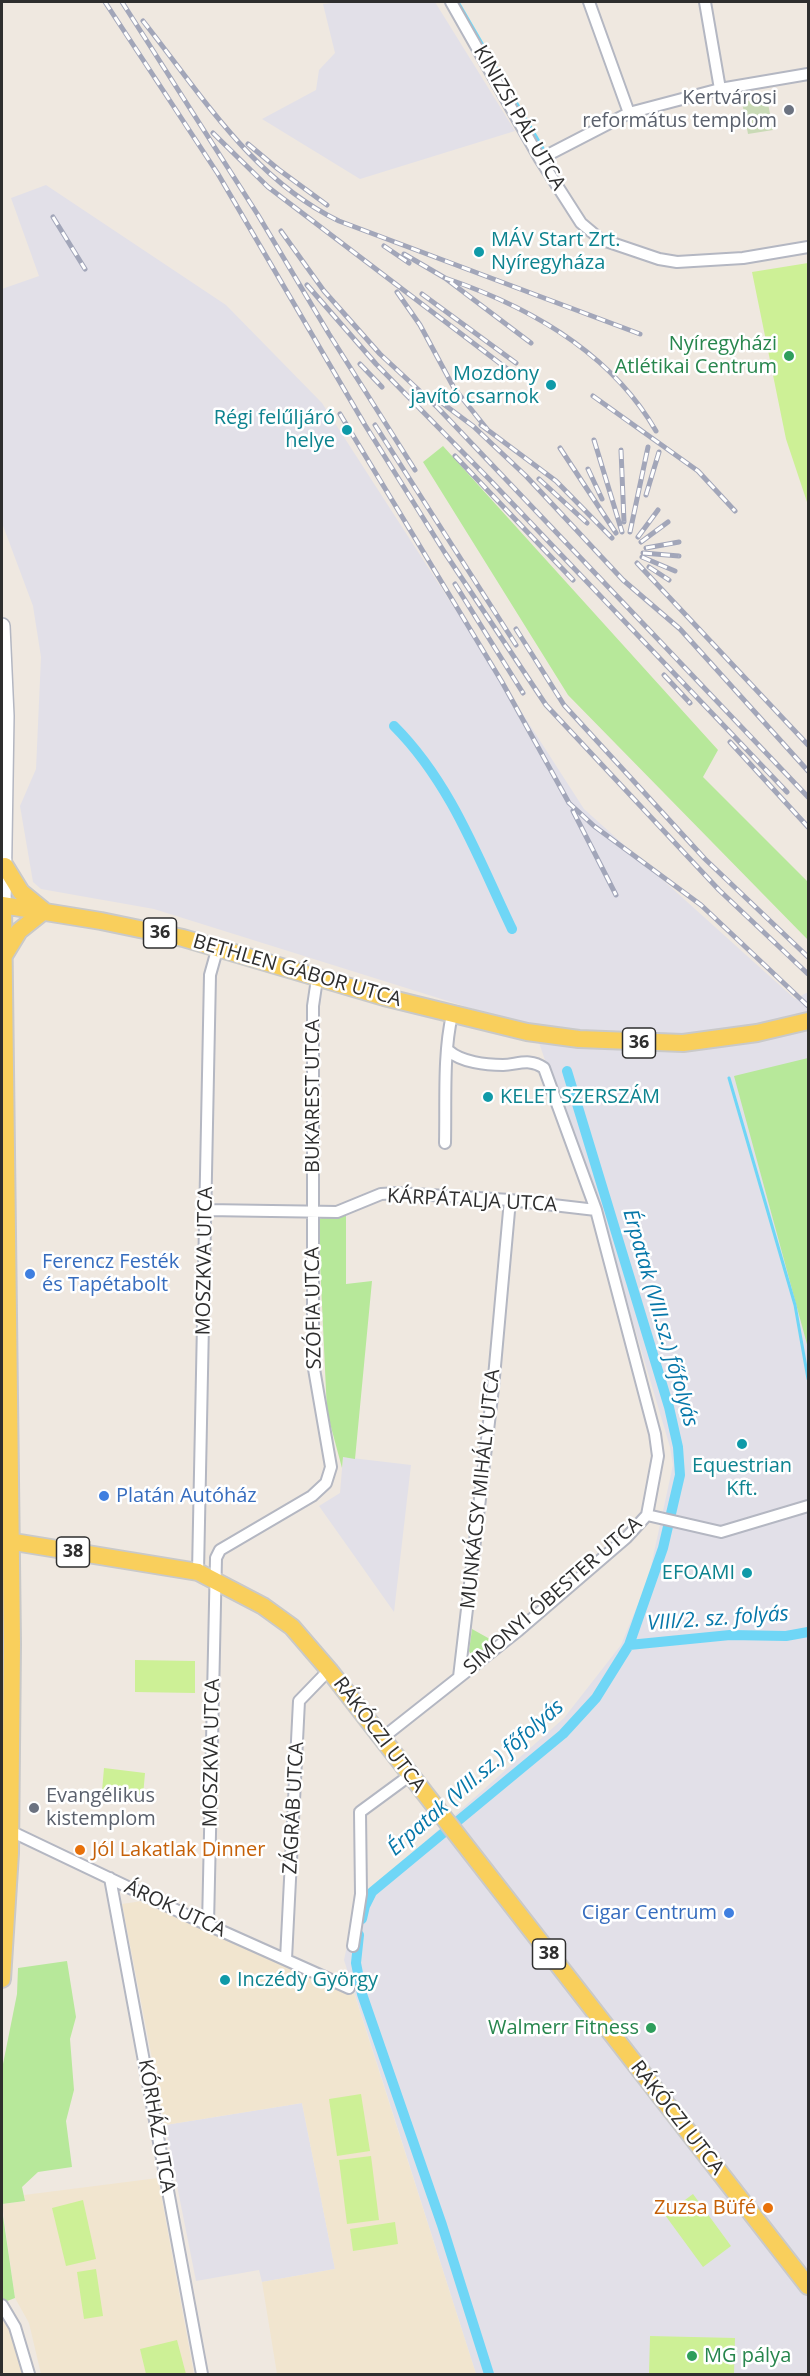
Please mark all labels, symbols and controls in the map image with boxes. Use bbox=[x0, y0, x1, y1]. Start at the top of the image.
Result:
street label: KINIZSI PÁL UTCA bbox=[468, 41, 570, 195]
place label: Kertvárosi református templom bbox=[582, 86, 777, 133]
marker: Kertvárosi református templom bbox=[782, 103, 796, 117]
place label: MÁV Start Zrt. Nyíregyháza bbox=[491, 228, 620, 275]
marker: MÁV Start Zrt. Nyíregyháza bbox=[472, 245, 486, 259]
place label: Nyíregyházi Atlétikai Centrum bbox=[615, 332, 777, 379]
marker: Nyíregyházi Atlétikai Centrum bbox=[782, 349, 796, 363]
place label: Mozdony javító csarnok bbox=[410, 362, 539, 409]
marker: Mozdony javító csarnok bbox=[544, 378, 558, 392]
place label: Régi felűljáró helye bbox=[214, 406, 335, 453]
marker: Régi felűljáró helye bbox=[340, 423, 354, 437]
road number: 36 bbox=[144, 918, 176, 948]
street label: BETHLEN GÁBOR UTCA bbox=[190, 930, 404, 1012]
street label: BUKAREST UTCA bbox=[301, 1019, 325, 1173]
road number: 36 bbox=[622, 1028, 656, 1058]
place label: KELET SZERSZÁM bbox=[500, 1085, 660, 1109]
marker: KELET SZERSZÁM bbox=[481, 1090, 495, 1104]
street label: KÁRPÁTALJA UTCA bbox=[386, 1185, 558, 1217]
street label: MOSZKVA UTCA bbox=[192, 1186, 218, 1336]
water label: Érpatak (VIII.sz.) főfolyás bbox=[617, 1206, 703, 1430]
street label: SZÓFIA UTCA bbox=[301, 1247, 327, 1369]
place label: Ferencz Festék és Tapétabolt bbox=[42, 1250, 179, 1297]
marker: Ferencz Festék és Tapétabolt bbox=[23, 1267, 37, 1281]
street label: MUNKÁCSY MIHÁLY UTCA bbox=[456, 1368, 506, 1610]
marker: Equestrian Kft. bbox=[735, 1437, 749, 1451]
place label: Equestrian Kft. bbox=[692, 1454, 792, 1501]
place label: Platán Autóház bbox=[116, 1484, 257, 1508]
marker: Platán Autóház bbox=[97, 1489, 111, 1503]
street label: SIMONYI ÓBESTER UTCA bbox=[459, 1512, 647, 1680]
road number: 38 bbox=[56, 1537, 90, 1567]
place label: EFOAMI bbox=[662, 1561, 735, 1585]
marker: EFOAMI bbox=[740, 1566, 754, 1580]
water label: VIII/2. sz. folyás bbox=[646, 1601, 790, 1637]
street label: RÁKÓCZI UTCA bbox=[328, 1672, 430, 1798]
street label: MOSZKVA UTCA bbox=[199, 1678, 225, 1828]
water label: Érpatak (VIII.sz.) főfolyás bbox=[383, 1695, 569, 1861]
street label: ZÁGRÁB UTCA bbox=[279, 1741, 309, 1875]
place label: Evangélikus kistemplom bbox=[46, 1784, 156, 1831]
marker: Evangélikus kistemplom bbox=[27, 1801, 41, 1815]
place label: Jól Lakatlak Dinner bbox=[92, 1838, 265, 1862]
marker: Jól Lakatlak Dinner bbox=[73, 1843, 87, 1857]
street label: ÁROK UTCA bbox=[121, 1875, 229, 1943]
place label: Cigar Centrum bbox=[582, 1901, 717, 1925]
marker: Cigar Centrum bbox=[722, 1906, 736, 1920]
road number: 38 bbox=[532, 1939, 566, 1969]
place label: Inczédy György bbox=[237, 1968, 378, 1992]
marker: Inczédy György bbox=[218, 1973, 232, 1987]
place label: Walmerr Fitness bbox=[488, 2016, 639, 2040]
marker: Walmerr Fitness bbox=[644, 2021, 658, 2035]
street label: RÁKÓCZI UTCA bbox=[625, 2056, 729, 2180]
street label: KÓRHÁZ UTCA bbox=[132, 2057, 180, 2195]
place label: Zuzsa Büfé bbox=[654, 2196, 756, 2220]
marker: Zuzsa Büfé bbox=[761, 2201, 775, 2215]
place label: MG pálya bbox=[704, 2344, 791, 2368]
marker: MG pálya bbox=[685, 2349, 699, 2363]

